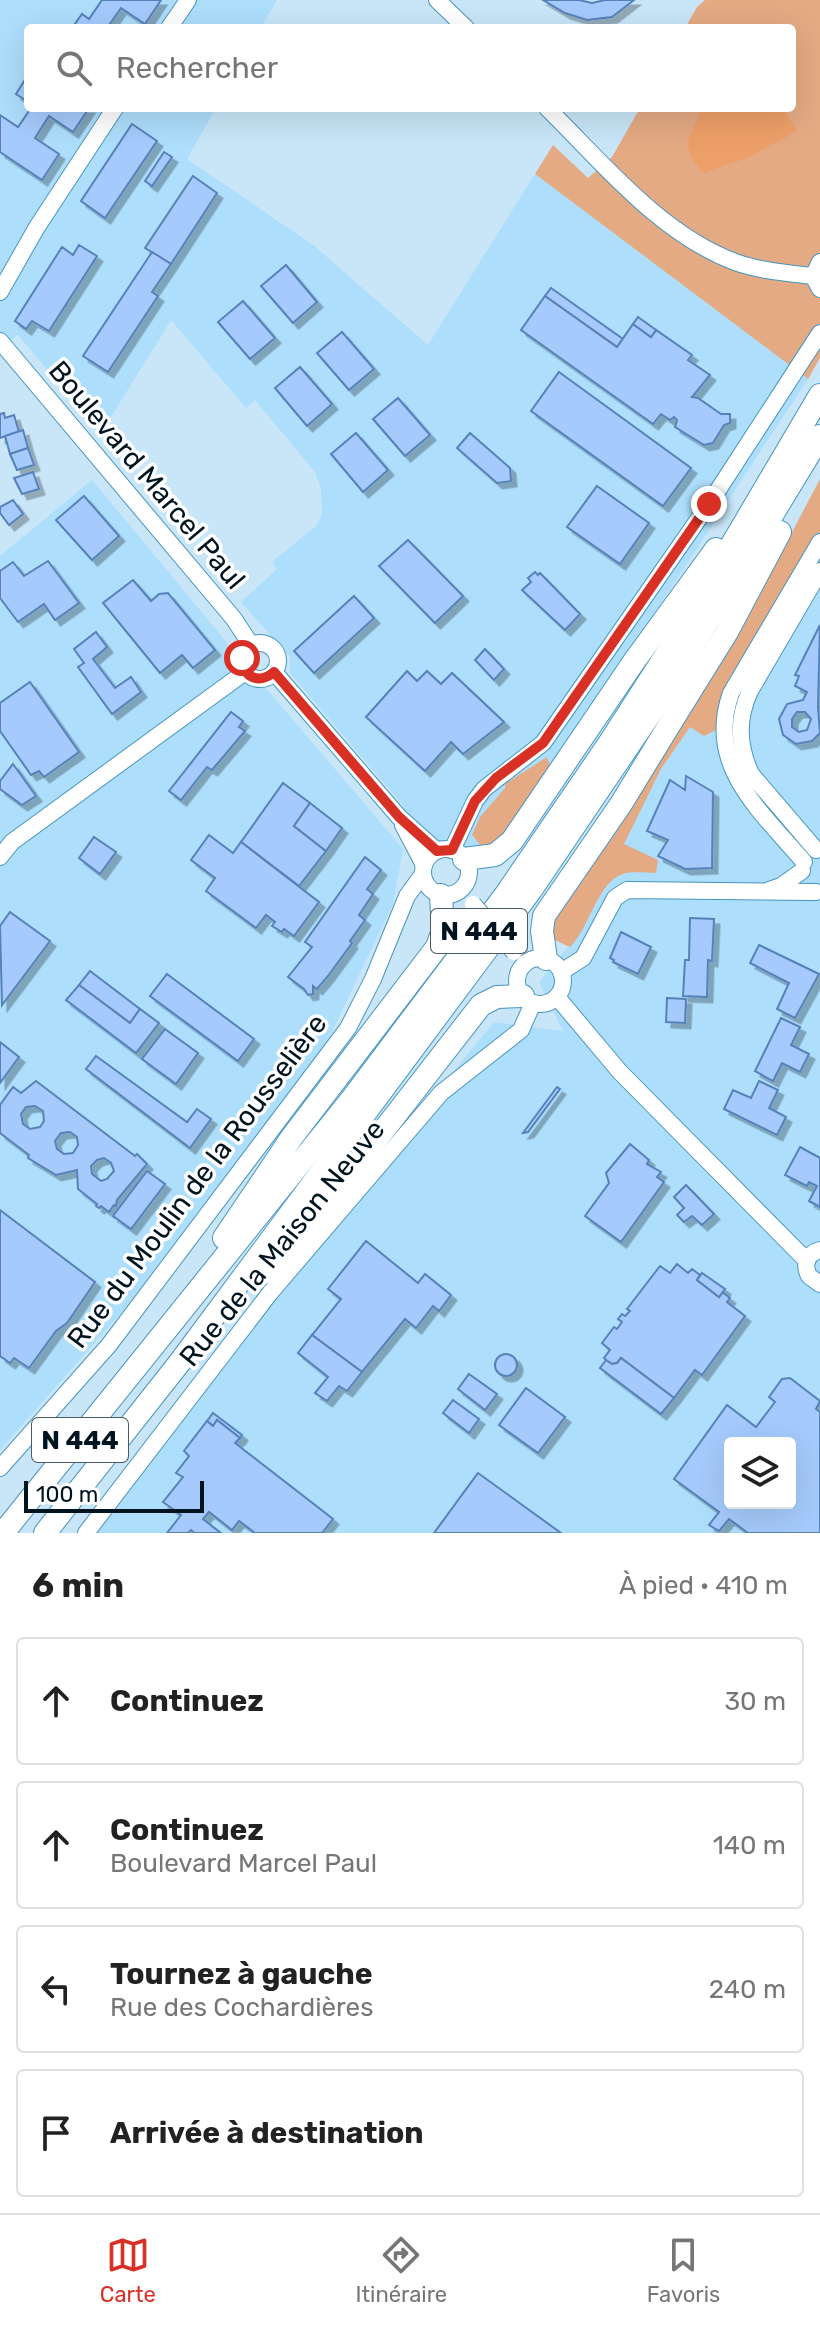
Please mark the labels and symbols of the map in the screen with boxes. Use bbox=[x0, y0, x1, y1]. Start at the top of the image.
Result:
street label: Boulevard Marcel Paul bbox=[42, 354, 252, 596]
route end bbox=[691, 486, 727, 522]
route start bbox=[224, 640, 260, 676]
road number: N 444 bbox=[431, 909, 527, 953]
street label: Rue du Moulin de la Rousselière bbox=[61, 1007, 333, 1355]
street label: Rue de la Maison Neuve bbox=[172, 1113, 392, 1373]
road number: N 444 bbox=[32, 1418, 128, 1462]
scale bar bbox=[24, 1477, 204, 1513]

